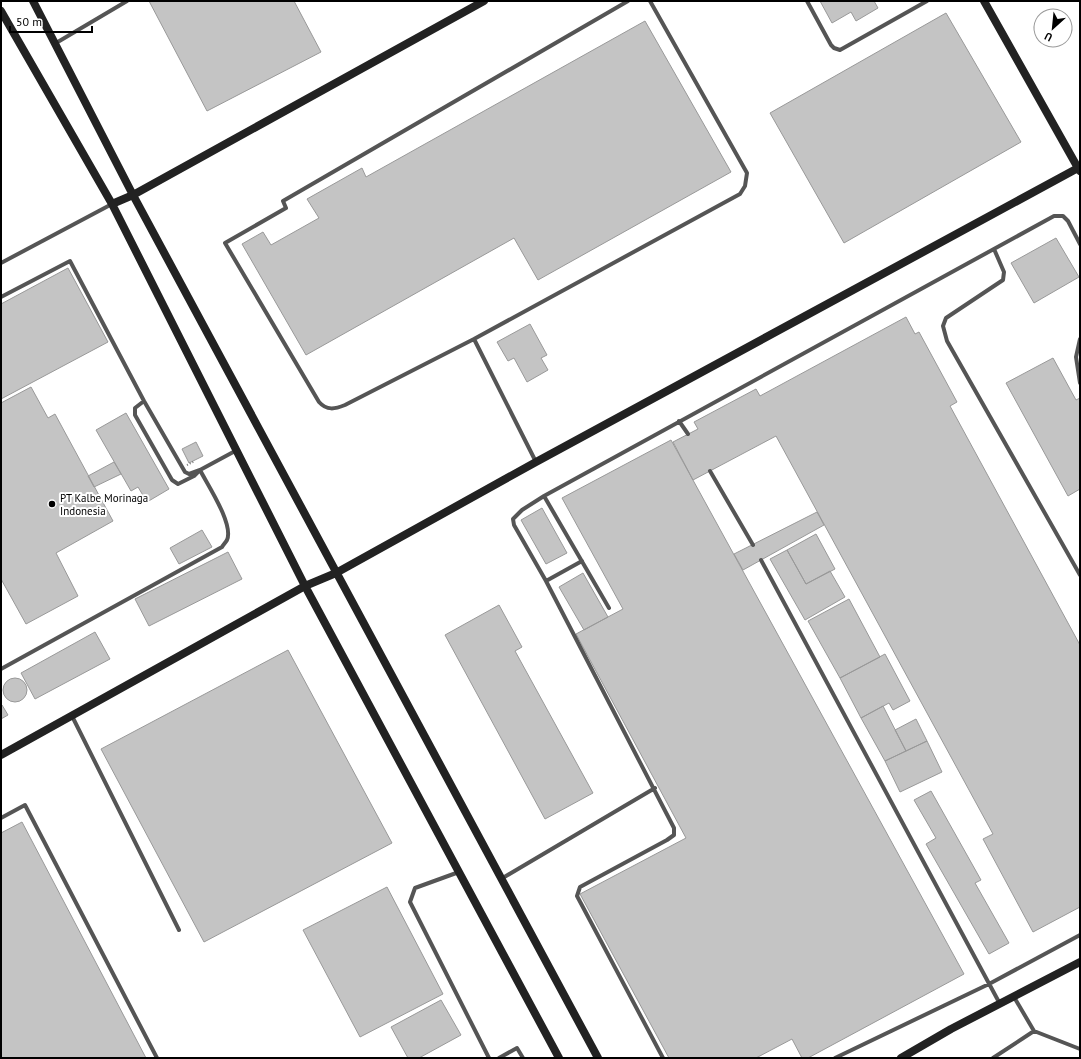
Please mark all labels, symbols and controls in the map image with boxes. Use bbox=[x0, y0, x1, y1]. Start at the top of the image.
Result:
scale bar bbox=[10, 8, 92, 34]
north arrow bbox=[1033, 8, 1073, 48]
text: 50 m bbox=[16, 14, 42, 29]
text: U bbox=[1042, 29, 1055, 45]
place label: PT Kalbe Morinaga Indonesia bbox=[60, 491, 148, 518]
marker: PT Kalbe Morinaga Indonesia bbox=[47, 499, 57, 509]

